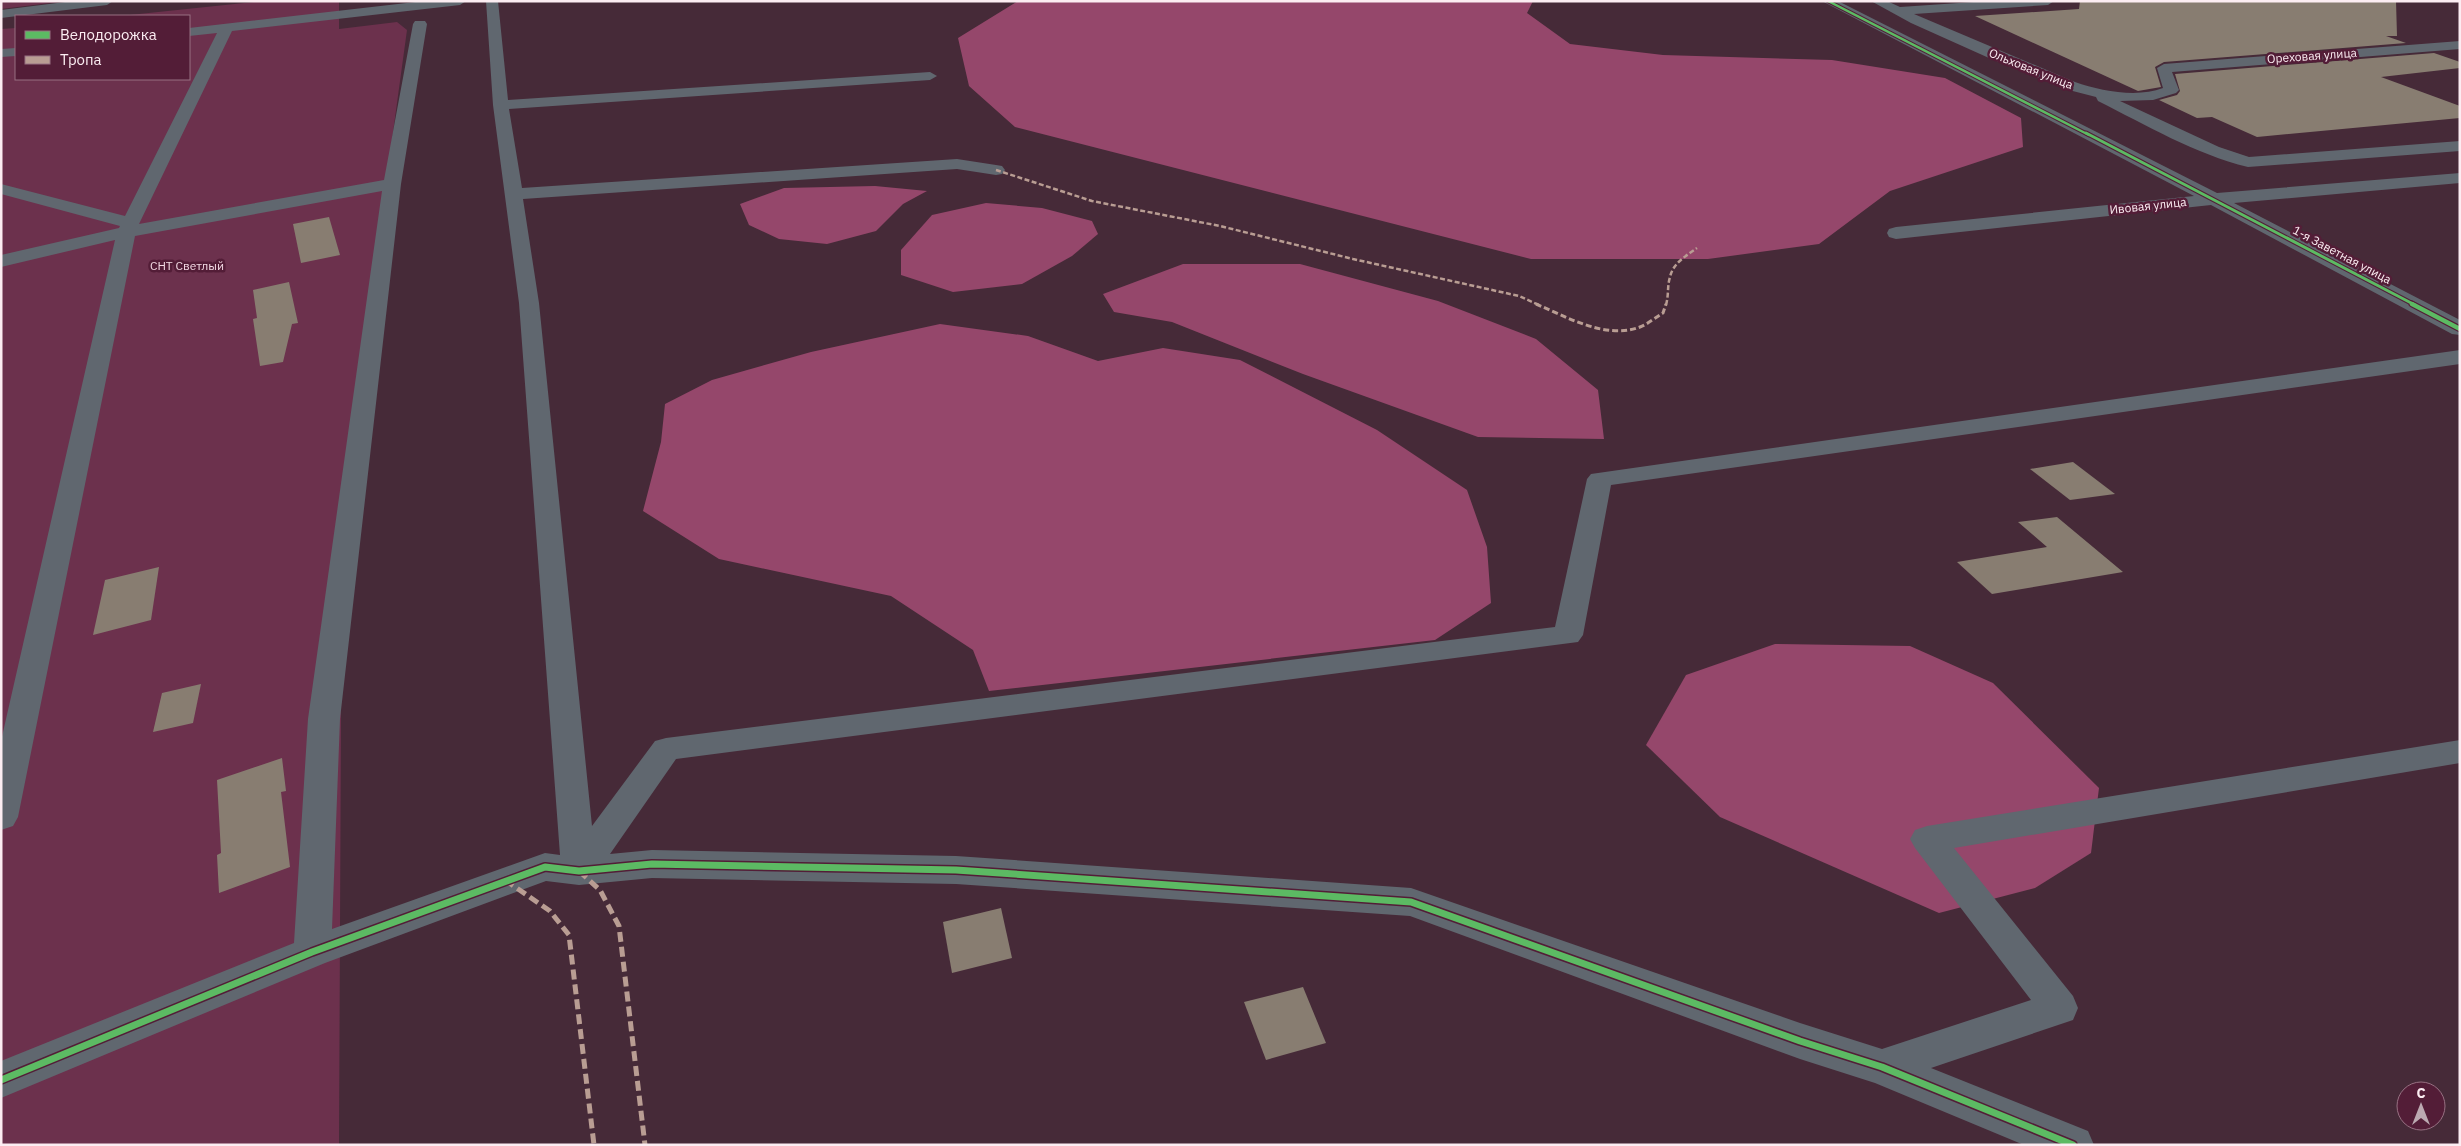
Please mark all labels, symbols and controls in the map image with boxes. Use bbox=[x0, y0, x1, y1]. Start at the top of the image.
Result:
legend bbox=[15, 15, 190, 80]
text: Велодорожка bbox=[60, 25, 157, 44]
street label: Ольховая улица bbox=[1987, 45, 2076, 92]
street label: Ореховая улица bbox=[2266, 45, 2358, 66]
text: Тропа bbox=[60, 50, 102, 69]
street label: Ивовая улица bbox=[2109, 194, 2188, 217]
street label: 1-я Заветная улица bbox=[2290, 222, 2395, 287]
park label: СНТ Светлый bbox=[150, 258, 224, 273]
north arrow bbox=[2396, 1081, 2446, 1131]
text: С bbox=[2416, 1084, 2426, 1102]

